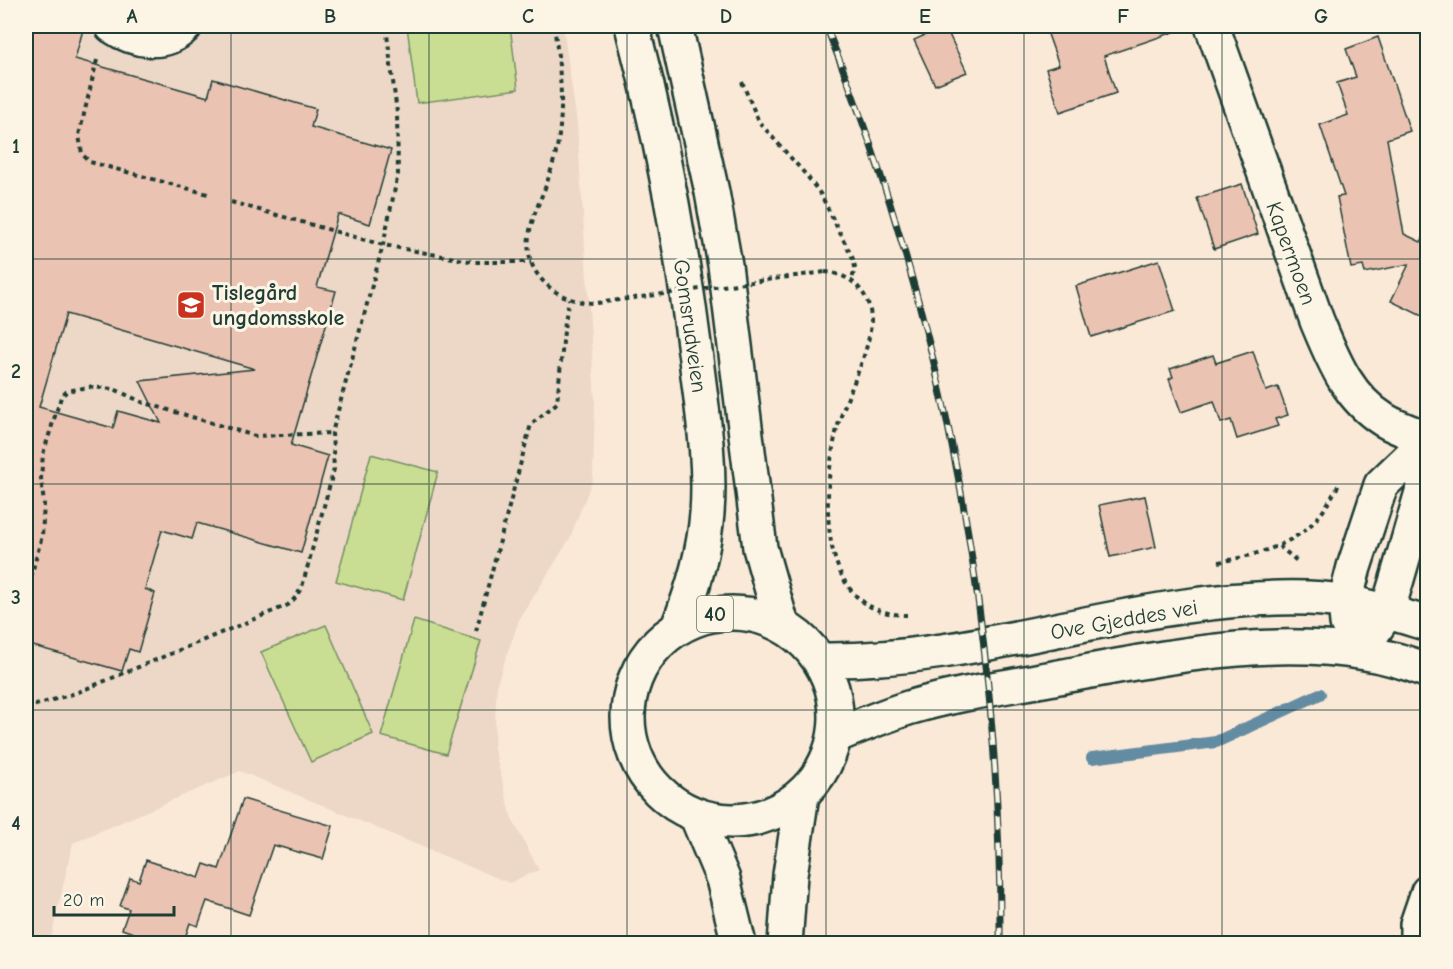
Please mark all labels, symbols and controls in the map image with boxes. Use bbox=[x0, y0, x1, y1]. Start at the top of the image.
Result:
text: A bbox=[126, 5, 138, 28]
text: B bbox=[324, 5, 336, 28]
text: C bbox=[522, 5, 534, 28]
text: D bbox=[720, 5, 732, 28]
text: E bbox=[919, 5, 931, 28]
text: F bbox=[1117, 5, 1129, 28]
text: G bbox=[1314, 5, 1328, 28]
text: 1 bbox=[12, 135, 20, 158]
street label: Kapermoen bbox=[1260, 198, 1322, 309]
street label: Gomsrudveien bbox=[668, 258, 712, 394]
place label: Tislegård ungdomsskole bbox=[212, 280, 344, 331]
school or university icon: Tislegård ungdomsskole bbox=[175, 289, 207, 321]
text: 2 bbox=[11, 360, 21, 383]
text: 3 bbox=[11, 586, 21, 609]
street label: Ove Gjeddes vei bbox=[1049, 594, 1200, 646]
road number: 40 bbox=[697, 596, 733, 632]
text: 4 bbox=[11, 812, 21, 835]
scale bar bbox=[54, 879, 174, 917]
text: 20 m bbox=[63, 890, 104, 911]

